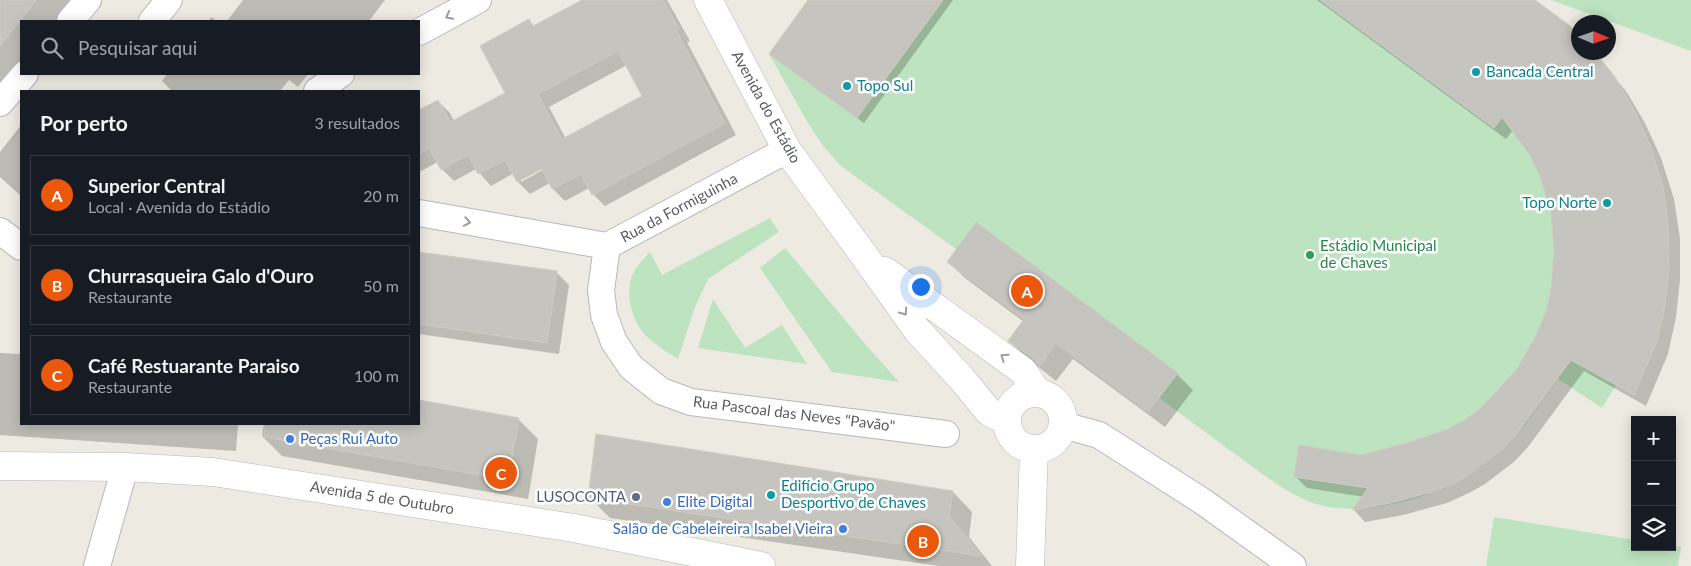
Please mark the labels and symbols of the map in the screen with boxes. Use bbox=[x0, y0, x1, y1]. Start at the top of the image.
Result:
one-way arrow bbox=[445, 10, 454, 20]
north arrow bbox=[1571, 15, 1616, 60]
street label: Avenida do Estádio bbox=[729, 47, 805, 166]
place label: Bancada Central bbox=[1486, 62, 1593, 80]
marker: Bancada Central bbox=[1470, 66, 1482, 78]
place label: Topo Sul bbox=[857, 76, 913, 94]
marker: Topo Sul bbox=[841, 80, 853, 92]
street label: Rua da Formiguinha bbox=[617, 169, 740, 246]
place label: Topo Norte bbox=[1522, 193, 1597, 211]
marker: Topo Norte bbox=[1601, 197, 1613, 209]
one-way arrow bbox=[462, 216, 471, 226]
place label: Estádio Municipal de Chaves bbox=[1320, 236, 1437, 271]
marker: Estádio Municipal de Chaves bbox=[1304, 249, 1316, 261]
pin: A bbox=[1011, 272, 1043, 310]
your location bbox=[908, 274, 934, 300]
one-way arrow bbox=[898, 306, 907, 316]
one-way arrow bbox=[1000, 354, 1010, 363]
street label: Rua Pascoal das Neves "Pavão" bbox=[692, 392, 896, 434]
place label: Peças Rui Auto bbox=[300, 429, 398, 447]
marker: Peças Rui Auto bbox=[284, 433, 296, 445]
pin: C bbox=[485, 454, 517, 492]
place label: Edifício Grupo Desportivo de Chaves bbox=[781, 476, 926, 511]
street label: Avenida 5 de Outubro bbox=[309, 477, 455, 517]
place label: LUSOCONTA bbox=[536, 487, 627, 505]
marker: Edifício Grupo Desportivo de Chaves bbox=[765, 489, 777, 501]
marker: LUSOCONTA bbox=[630, 491, 642, 503]
place label: Elite Digital bbox=[677, 492, 752, 510]
marker: Elite Digital bbox=[661, 496, 673, 508]
place label: Salão de Cabeleireira Isabel Vieira bbox=[613, 519, 833, 537]
pin: B bbox=[907, 522, 939, 560]
marker: Salão de Cabeleireira Isabel Vieira bbox=[837, 523, 849, 535]

